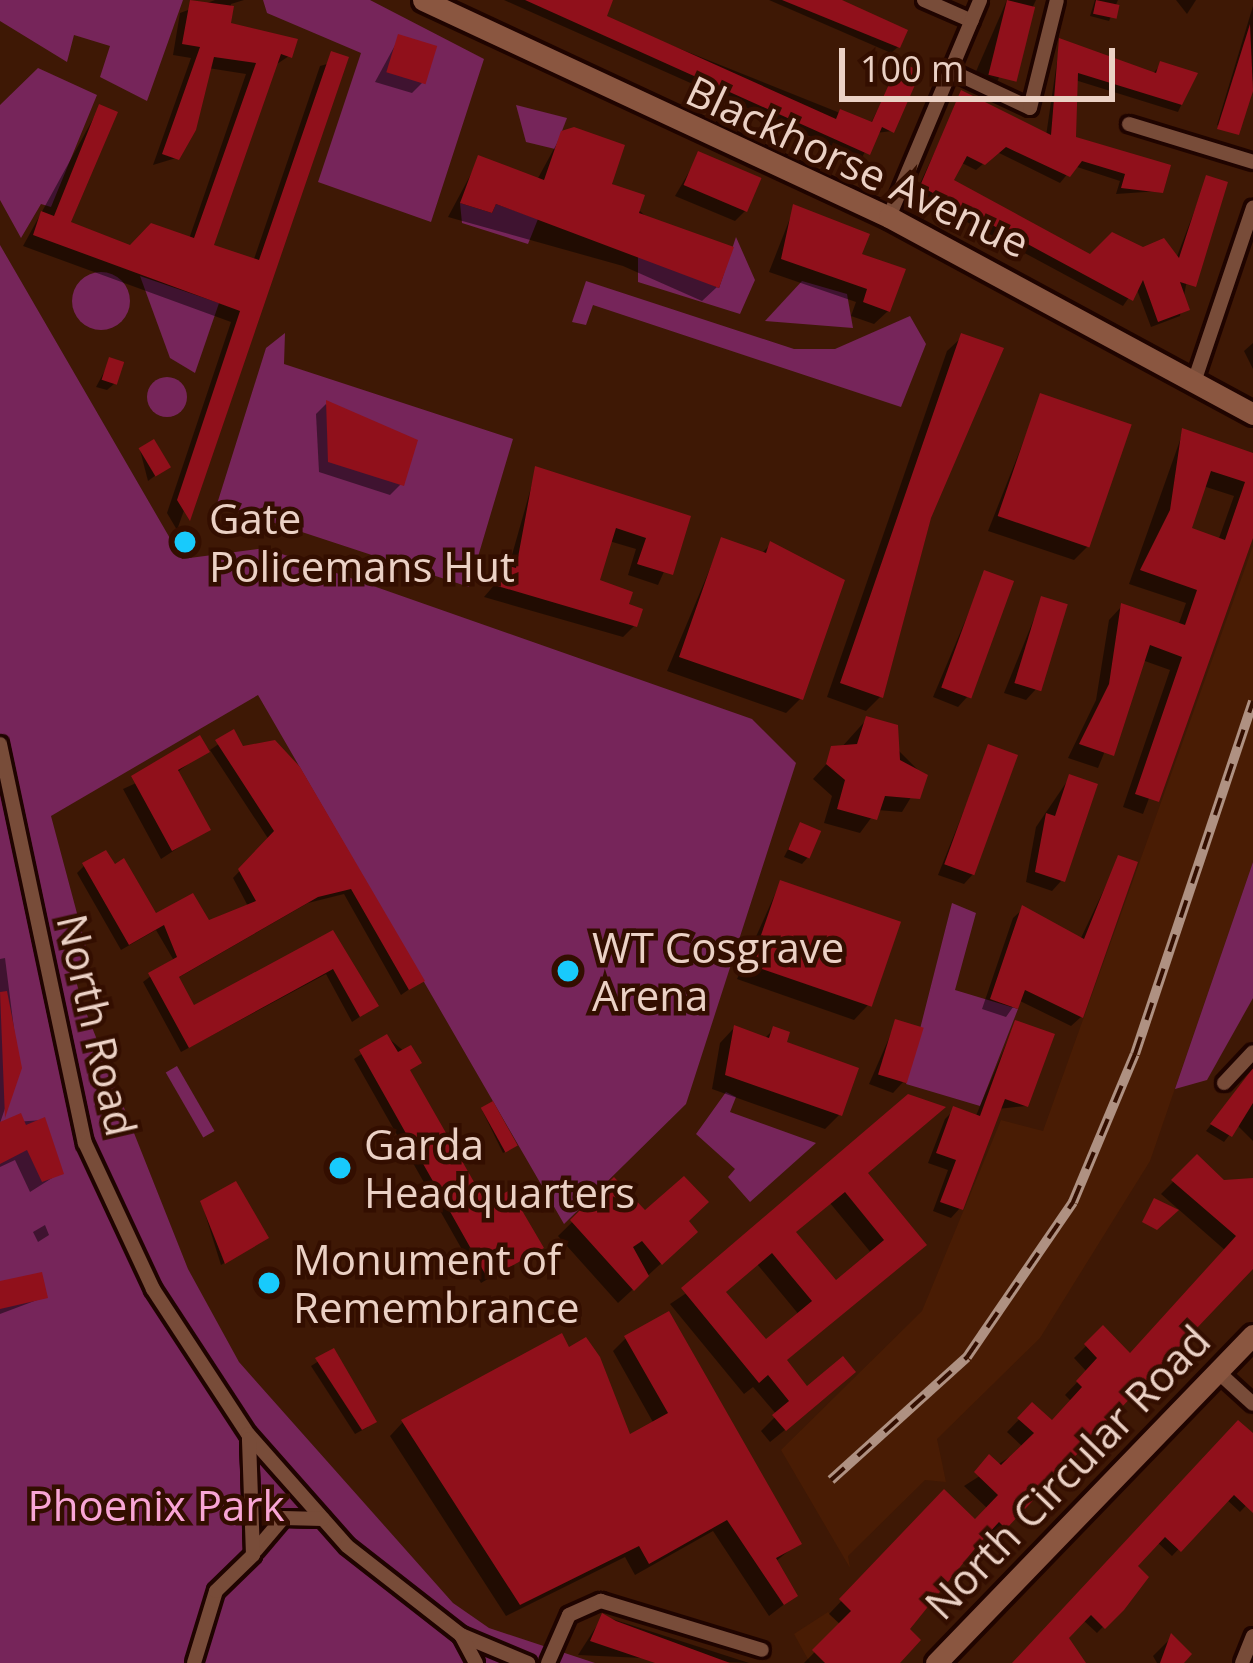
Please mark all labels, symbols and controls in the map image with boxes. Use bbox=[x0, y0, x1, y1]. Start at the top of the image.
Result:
scale bar bbox=[845, 24, 1121, 98]
text: 100 m bbox=[860, 44, 964, 93]
street label: Blackhorse Avenue bbox=[679, 65, 1037, 267]
place label: Gate Policemans Hut bbox=[209, 493, 515, 592]
marker: Gate Policemans Hut bbox=[172, 529, 198, 555]
street label: North Road bbox=[47, 909, 147, 1141]
place label: WT Cosgrave Arena bbox=[592, 922, 844, 1020]
marker: WT Cosgrave Arena bbox=[555, 958, 581, 984]
place label: Garda Headquarters bbox=[364, 1119, 635, 1218]
marker: Garda Headquarters bbox=[327, 1155, 353, 1181]
place label: Monument of Remembrance bbox=[293, 1234, 580, 1332]
marker: Monument of Remembrance bbox=[256, 1270, 282, 1296]
street label: North Circular Road bbox=[914, 1315, 1220, 1629]
park label: Phoenix Park bbox=[28, 1480, 284, 1530]

